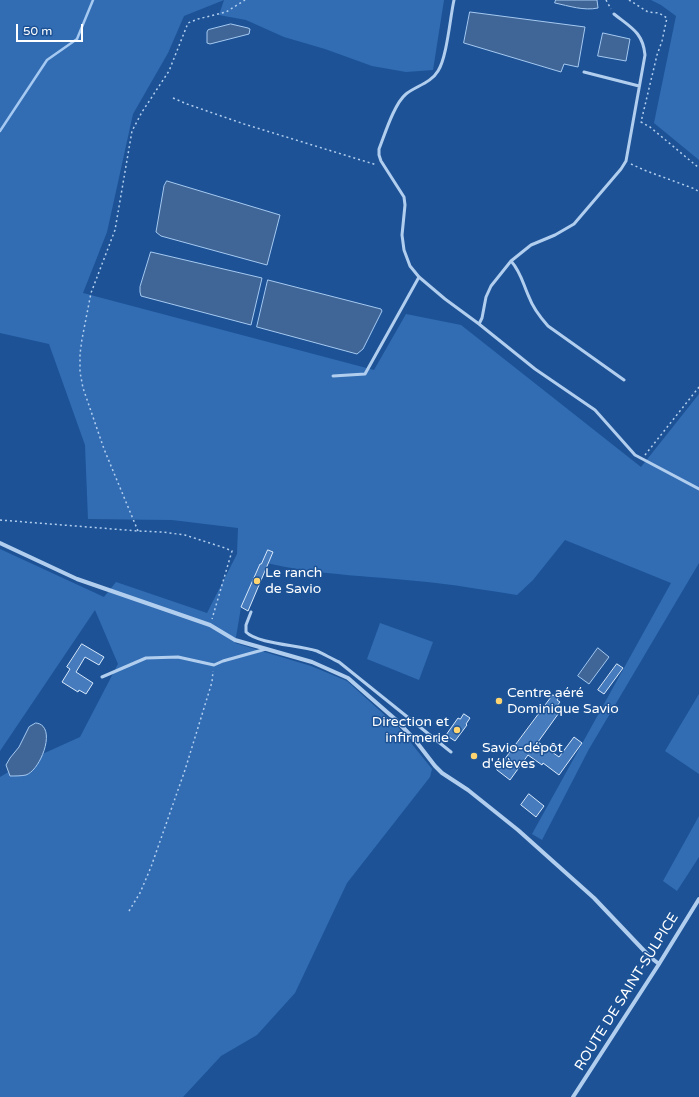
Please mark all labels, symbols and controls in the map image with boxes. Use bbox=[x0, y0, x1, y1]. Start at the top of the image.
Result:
scale bar bbox=[18, 16, 85, 42]
text: 50 m bbox=[23, 24, 52, 38]
place label: Le ranch de Savio bbox=[265, 565, 322, 598]
marker: Le ranch de Savio bbox=[252, 576, 262, 586]
place label: Centre aéré Dominique Savio bbox=[507, 685, 619, 718]
marker: Centre aéré Dominique Savio bbox=[494, 696, 504, 706]
place label: Direction et infirmerie bbox=[372, 714, 449, 746]
marker: Direction et infirmerie bbox=[452, 725, 462, 735]
place label: Savio-dépôt d'élèves bbox=[482, 740, 563, 772]
marker: Savio-dépôt d'élèves bbox=[469, 751, 479, 761]
street label: ROUTE DE SAINT-SULPICE bbox=[571, 910, 683, 1074]

